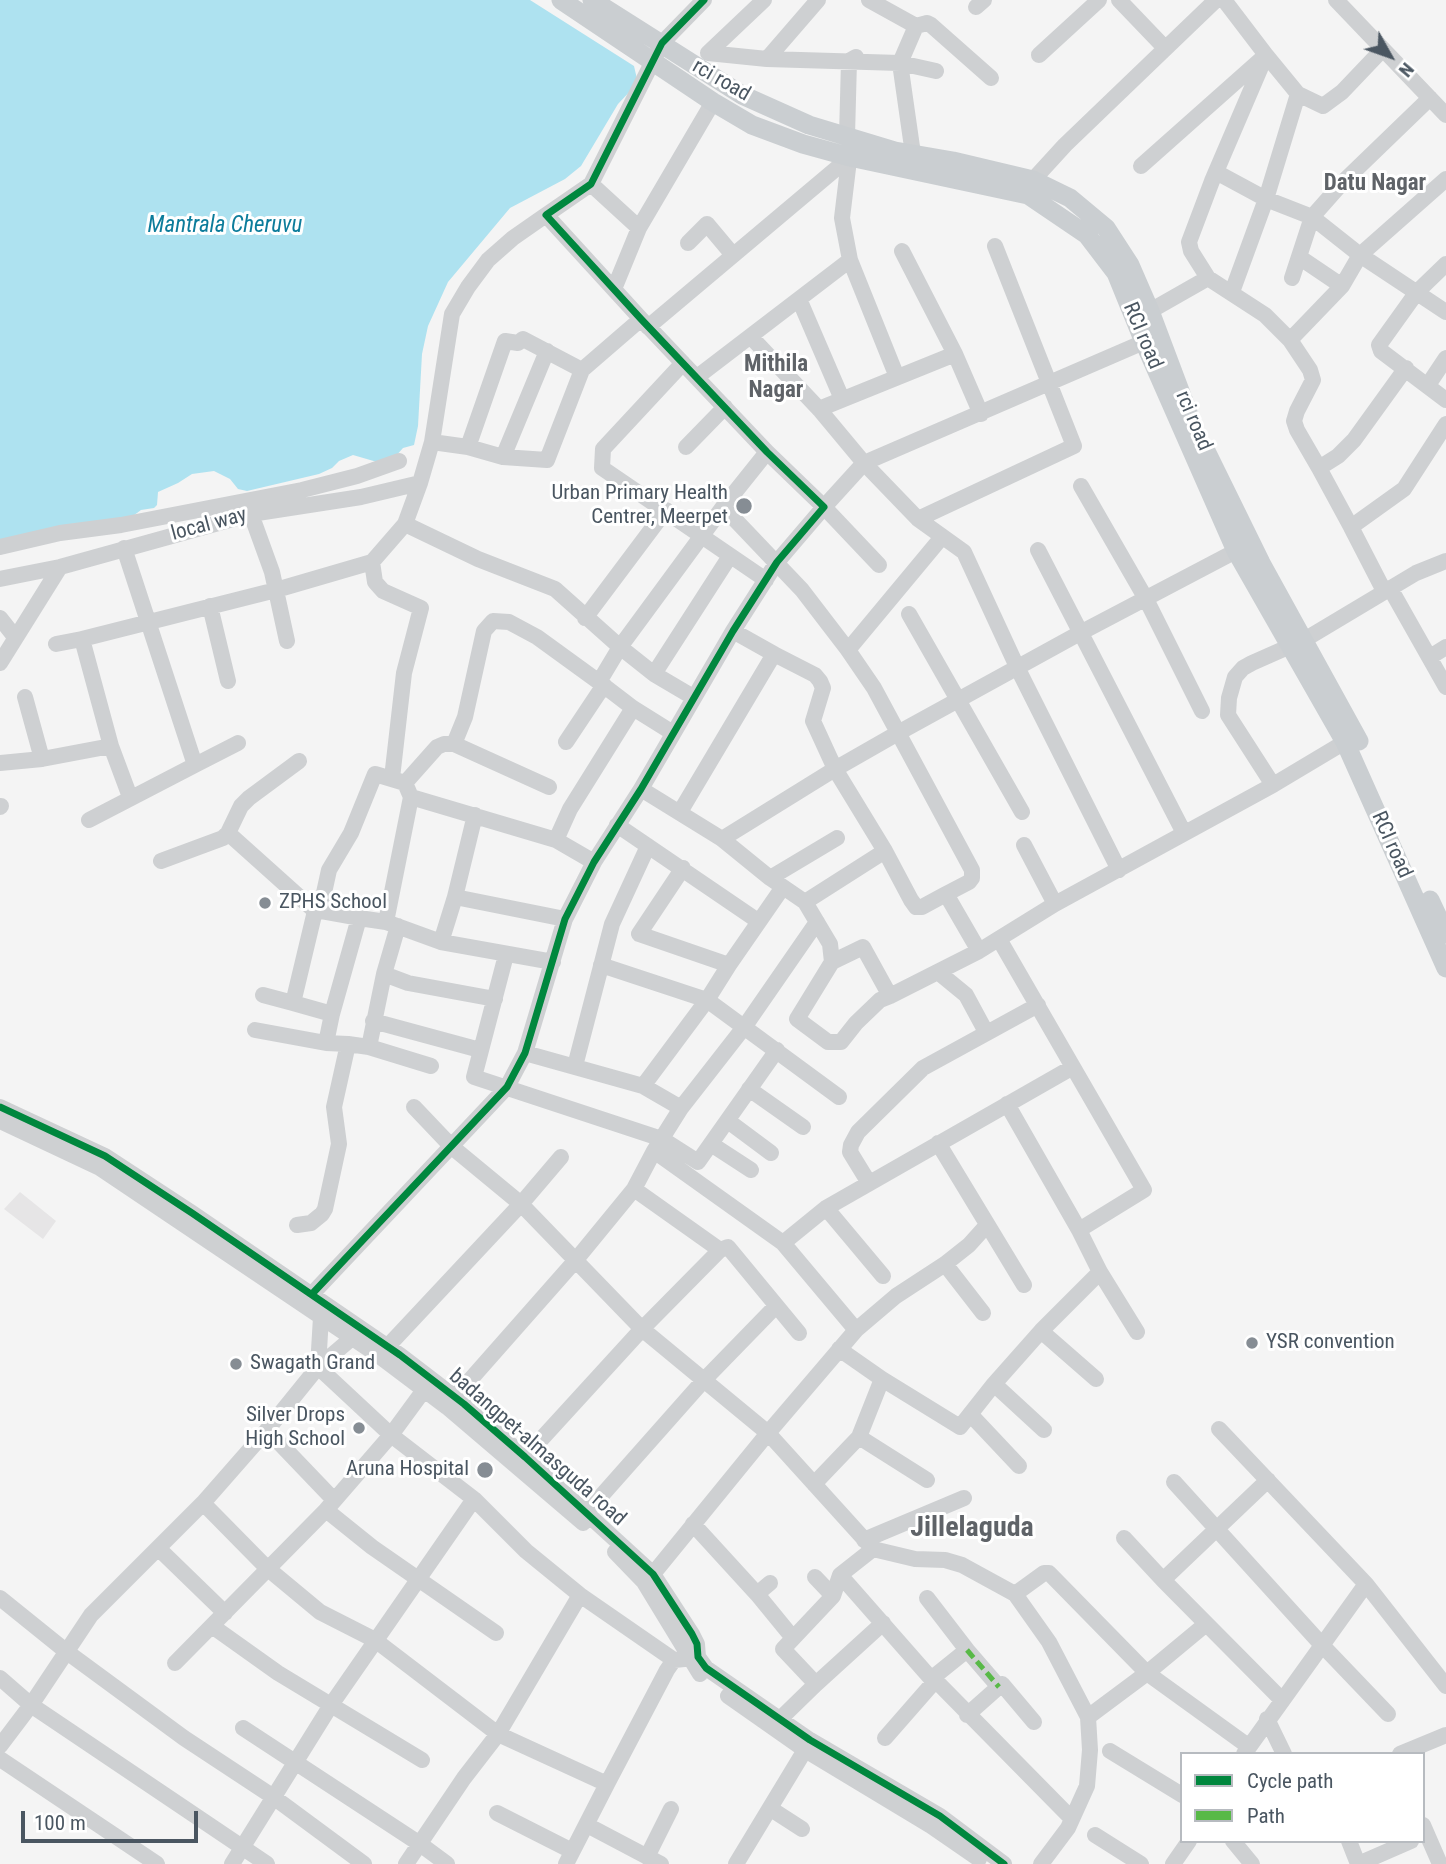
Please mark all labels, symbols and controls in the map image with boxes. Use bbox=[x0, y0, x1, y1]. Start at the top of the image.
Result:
north arrow bbox=[1355, 21, 1425, 91]
street label: rci road bbox=[688, 54, 754, 108]
text: N bbox=[1394, 58, 1419, 82]
district label: Datu Nagar bbox=[1324, 170, 1426, 198]
water label: Mantrala Cheruvu bbox=[148, 212, 302, 240]
street label: RCI road bbox=[1117, 299, 1167, 373]
district label: Mithila Nagar bbox=[744, 351, 808, 405]
street label: rci road bbox=[1169, 387, 1217, 455]
place label: Urban Primary Health Centrer, Meerpet bbox=[551, 481, 728, 531]
marker: Urban Primary Health Centrer, Meerpet bbox=[734, 496, 754, 516]
street label: local way bbox=[169, 503, 249, 547]
street label: RCI road bbox=[1365, 808, 1417, 882]
place label: ZPHS School bbox=[279, 890, 387, 916]
marker: ZPHS School bbox=[257, 895, 273, 911]
place label: YSR convention bbox=[1266, 1330, 1395, 1356]
marker: YSR convention bbox=[1244, 1335, 1260, 1351]
place label: Swagath Grand bbox=[250, 1351, 375, 1377]
marker: Swagath Grand bbox=[228, 1356, 244, 1372]
street label: badangpet-almasguda road bbox=[443, 1364, 631, 1532]
place label: Silver Drops High School bbox=[245, 1403, 345, 1453]
marker: Silver Drops High School bbox=[351, 1420, 367, 1436]
place label: Aruna Hospital bbox=[346, 1457, 469, 1483]
marker: Aruna Hospital bbox=[475, 1460, 495, 1480]
district label: Jillelaguda bbox=[910, 1512, 1034, 1546]
legend bbox=[1180, 1752, 1425, 1843]
text: Cycle path bbox=[1247, 1769, 1333, 1793]
scale bar bbox=[24, 1798, 201, 1842]
text: Path bbox=[1247, 1804, 1285, 1828]
text: 100 m bbox=[34, 1811, 86, 1835]

